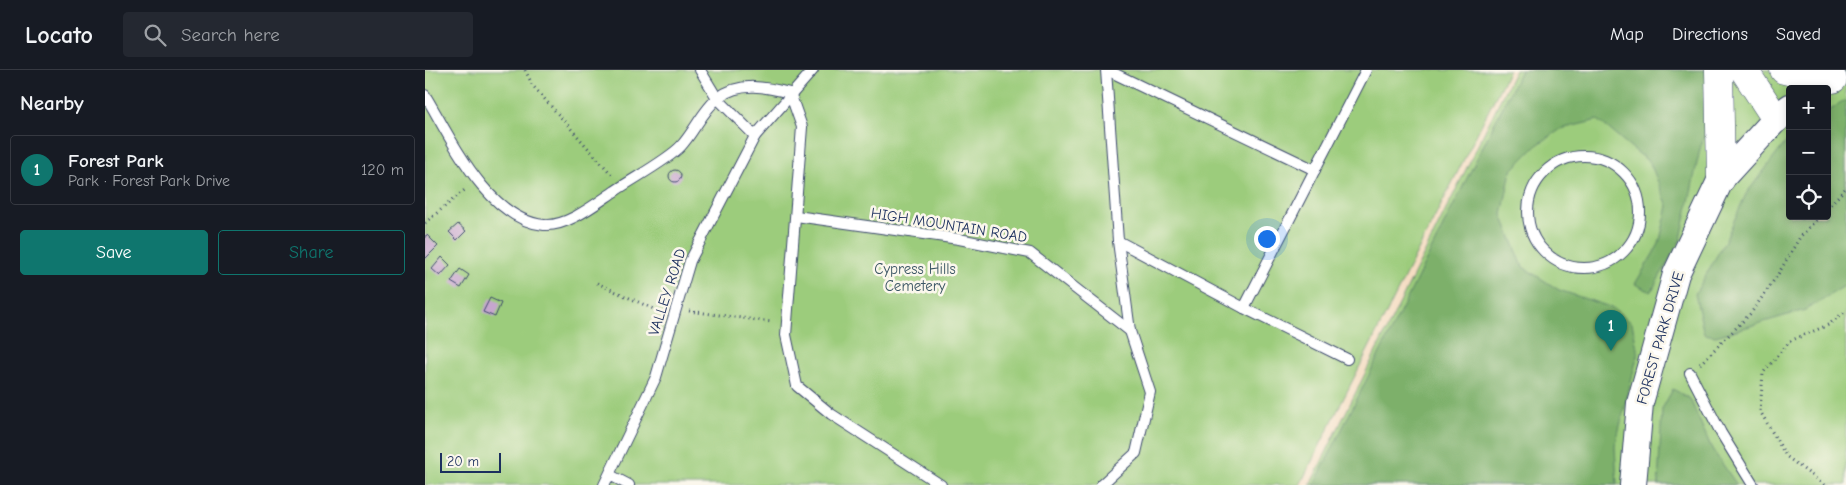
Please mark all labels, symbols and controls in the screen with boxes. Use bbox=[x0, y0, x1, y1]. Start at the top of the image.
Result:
search box bbox=[123, 12, 473, 57]
text: Locato bbox=[25, 21, 93, 49]
icon: search bbox=[141, 21, 169, 49]
text: Search here bbox=[181, 24, 280, 46]
text: Map bbox=[1610, 24, 1644, 45]
text: Directions bbox=[1672, 24, 1748, 45]
text: Saved bbox=[1776, 24, 1821, 45]
map controls bbox=[1786, 85, 1831, 220]
button: + bbox=[1786, 85, 1831, 130]
text: Nearby bbox=[20, 91, 84, 115]
button: − bbox=[1786, 130, 1831, 175]
text: Forest Park bbox=[68, 150, 163, 172]
text: 1 bbox=[34, 161, 40, 179]
text: 120 m bbox=[361, 161, 404, 179]
text: Park · Forest Park Drive bbox=[68, 172, 230, 190]
button: locate bbox=[1786, 175, 1831, 220]
street label: HIGH MOUNTAIN ROAD bbox=[870, 204, 1028, 246]
your location bbox=[1254, 226, 1280, 252]
button: Save bbox=[20, 230, 208, 275]
button: Share bbox=[218, 230, 405, 275]
street label: VALLEY ROAD bbox=[644, 246, 690, 338]
park label: Cypress Hills Cemetery bbox=[874, 260, 956, 295]
street label: FOREST PARK DRIVE bbox=[1632, 270, 1688, 406]
pin: 1 bbox=[1595, 310, 1627, 351]
scale bar bbox=[440, 450, 501, 473]
text: 20 m bbox=[447, 453, 479, 470]

